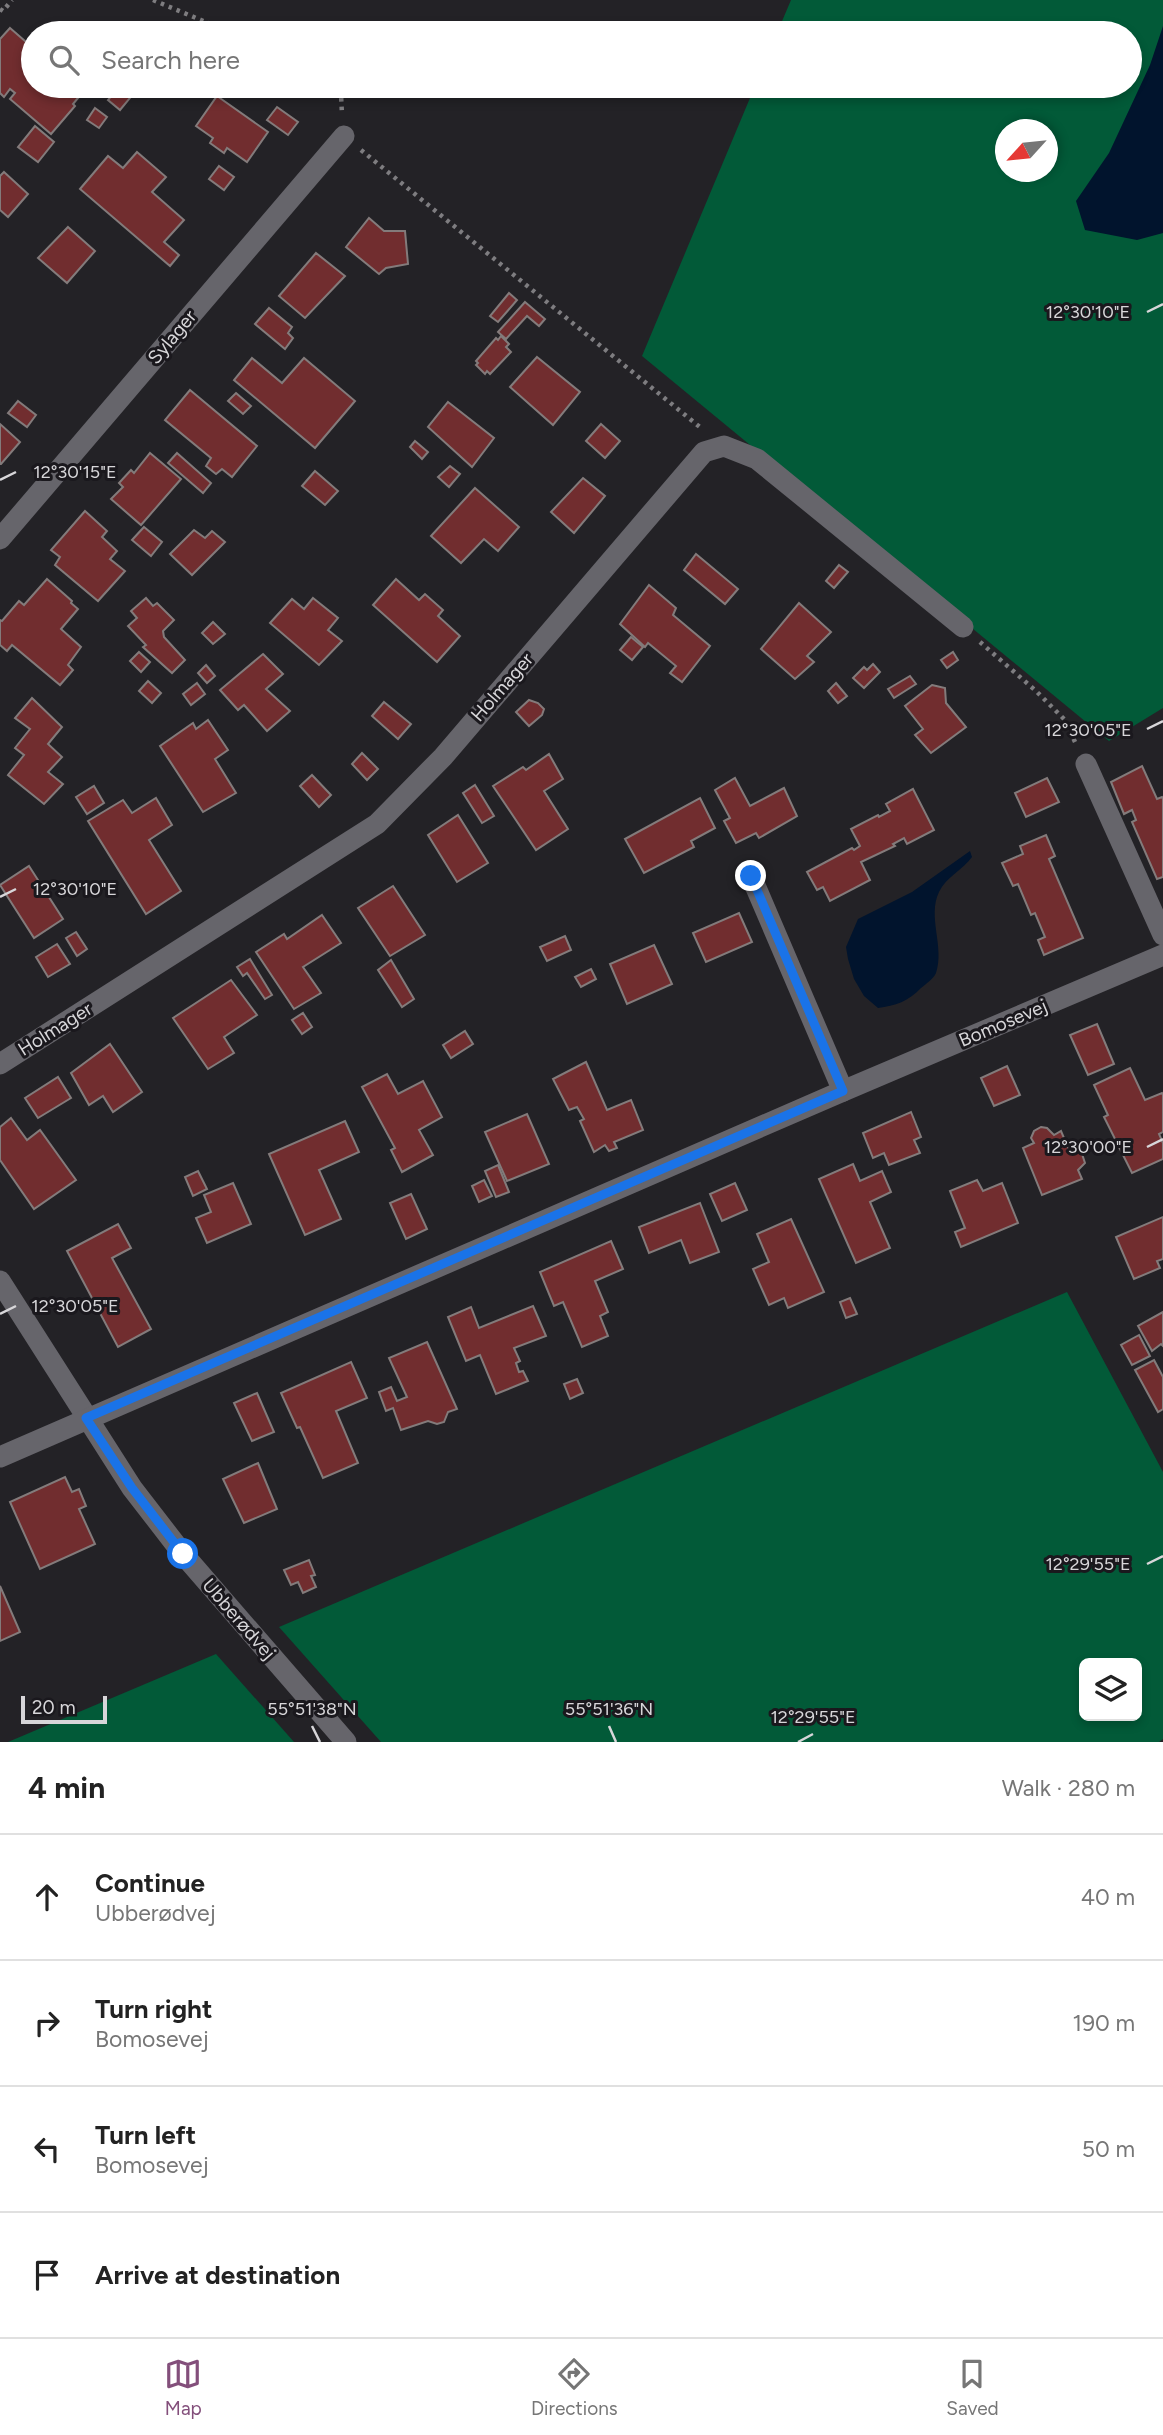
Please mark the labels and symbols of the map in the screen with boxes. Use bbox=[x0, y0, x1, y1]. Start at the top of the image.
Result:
north arrow bbox=[995, 119, 1058, 182]
text: 12°30'10"E bbox=[1046, 301, 1130, 323]
street label: Sylager bbox=[143, 305, 202, 369]
text: 12°30'15"E bbox=[33, 461, 117, 483]
street label: Holmager bbox=[466, 648, 538, 726]
text: 12°30'05"E bbox=[1044, 719, 1132, 741]
route end bbox=[735, 860, 766, 891]
text: 12°30'10"E bbox=[33, 878, 117, 900]
street label: Bomosevej bbox=[955, 994, 1051, 1052]
street label: Holmager bbox=[14, 997, 97, 1061]
text: 12°30'00"E bbox=[1044, 1136, 1132, 1158]
text: 12°30'05"E bbox=[31, 1295, 119, 1317]
route start bbox=[167, 1538, 198, 1569]
text: 12°29'55"E bbox=[1045, 1553, 1131, 1575]
street label: Ubberødvej bbox=[198, 1574, 280, 1664]
scale bar bbox=[21, 1693, 107, 1725]
text: 55°51'38"N bbox=[267, 1698, 357, 1720]
text: 55°51'36"N bbox=[565, 1698, 653, 1720]
text: 12°29'55"E bbox=[770, 1706, 856, 1728]

